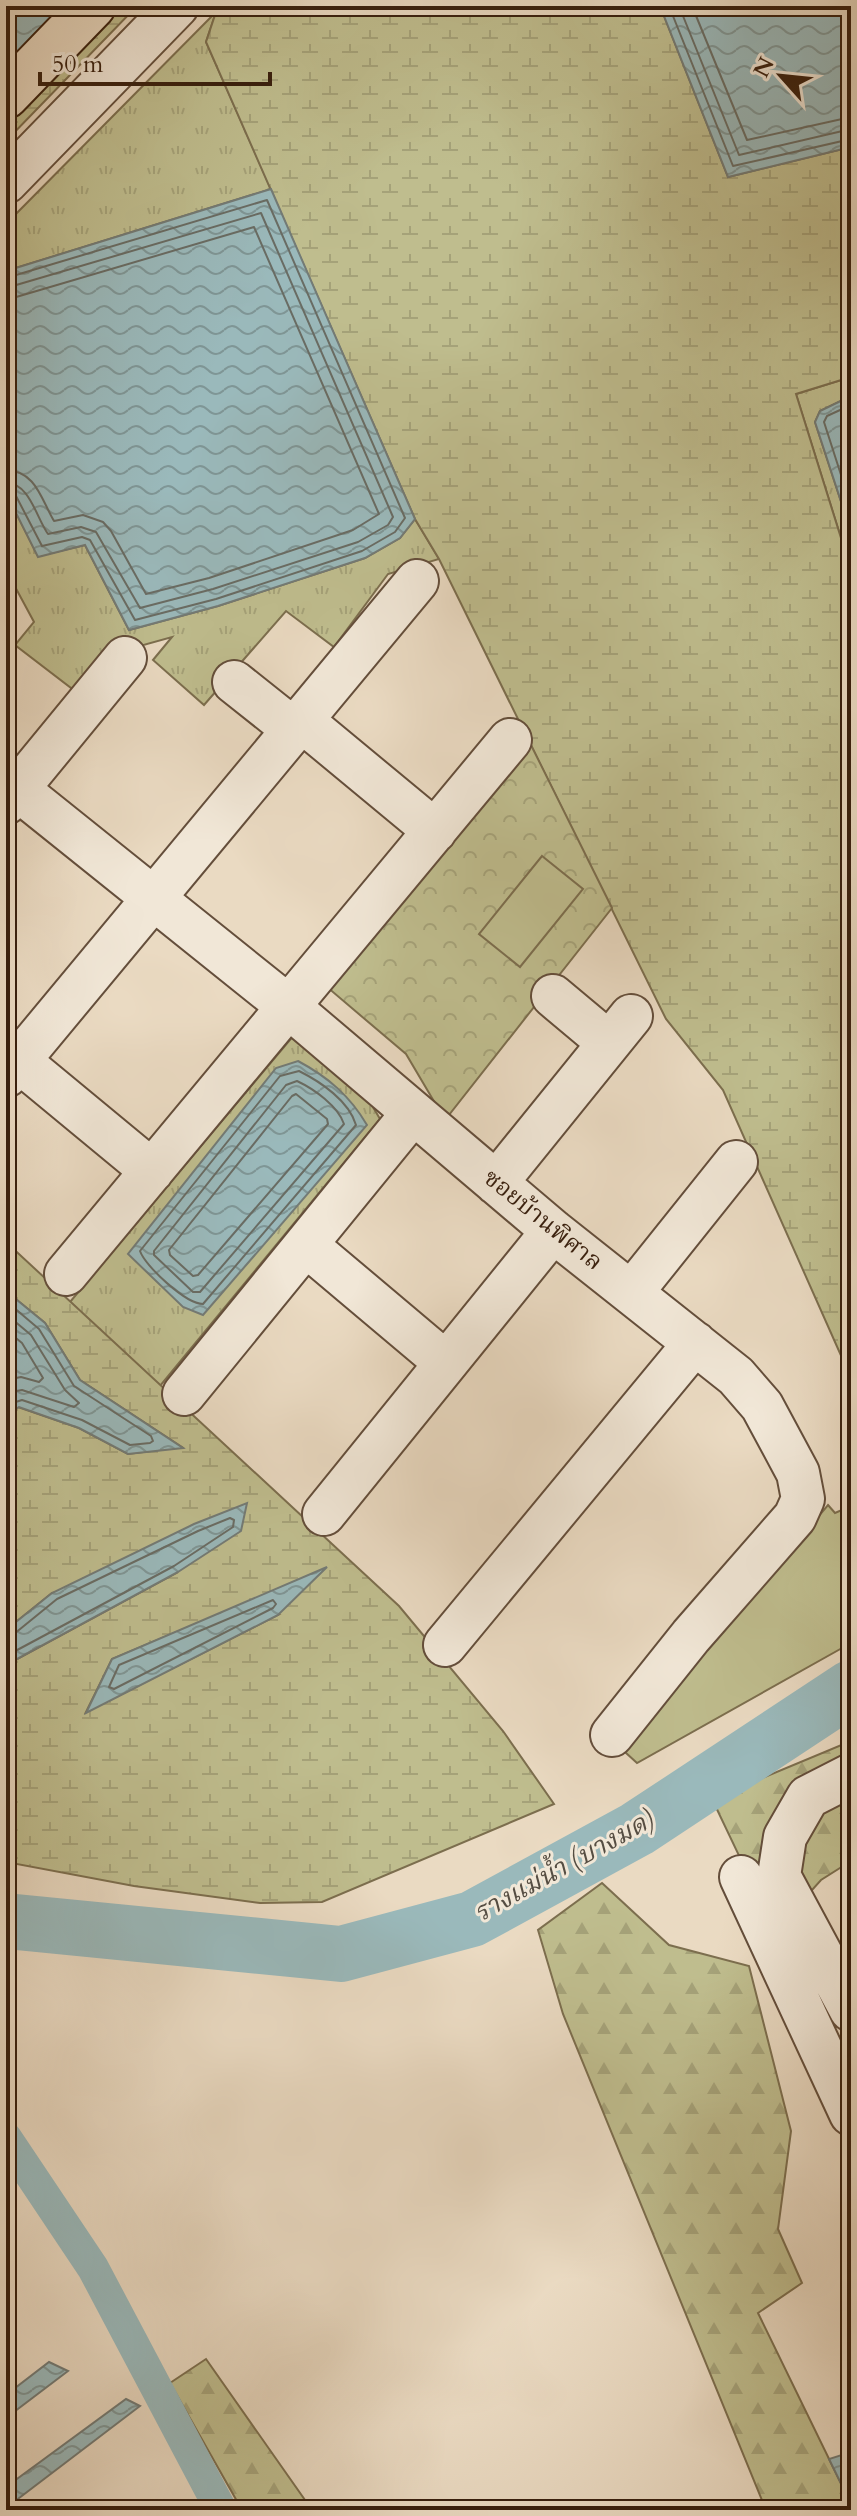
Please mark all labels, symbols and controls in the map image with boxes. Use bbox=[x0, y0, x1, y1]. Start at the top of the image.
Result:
scale bar bbox=[40, 36, 270, 86]
north arrow bbox=[741, 36, 821, 116]
text: 50 m bbox=[52, 48, 104, 81]
text: N bbox=[746, 52, 782, 83]
street label: ซอยบ้านพิศาล bbox=[476, 1162, 610, 1278]
water label: รางแม่น้ำ (บางมด) bbox=[466, 1800, 661, 1930]

